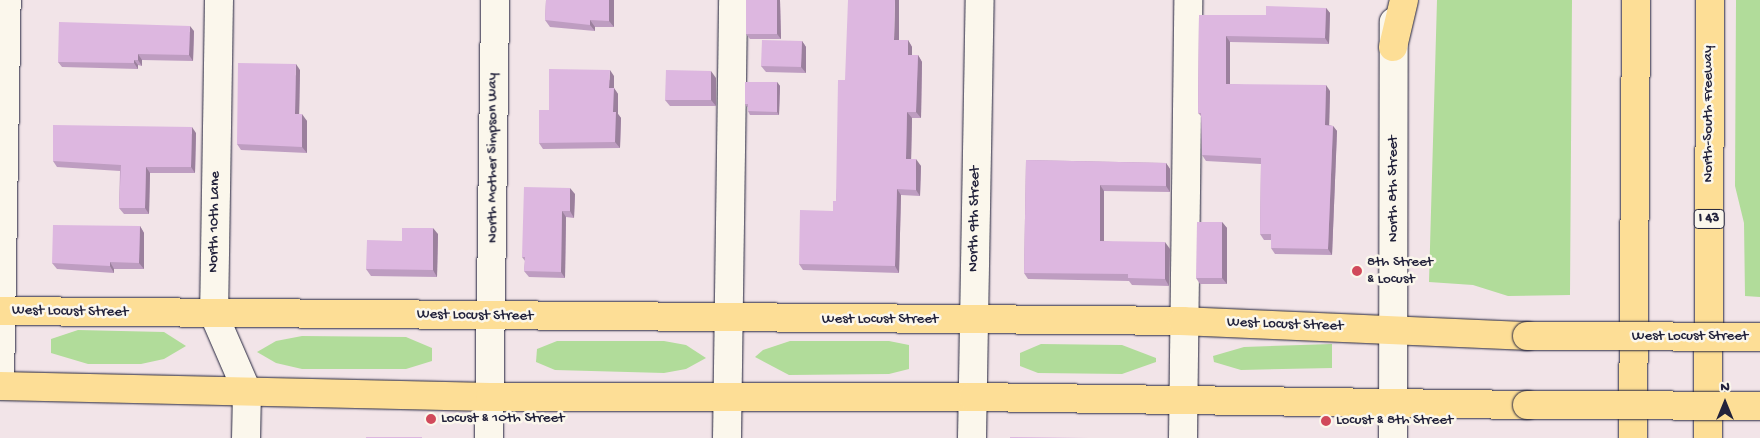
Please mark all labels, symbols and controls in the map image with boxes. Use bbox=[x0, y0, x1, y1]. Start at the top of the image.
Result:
street label: North-South Freeway bbox=[1700, 45, 1718, 183]
street label: North Mother Simpson Way bbox=[484, 73, 502, 243]
street label: North 8th Street bbox=[1385, 136, 1403, 242]
street label: North 9th Street bbox=[965, 166, 985, 272]
street label: North 10th Lane bbox=[205, 171, 225, 273]
road number: I 43 bbox=[1693, 208, 1725, 230]
place label: 8th Street & Locust bbox=[1367, 253, 1433, 288]
marker: 8th Street & Locust bbox=[1351, 265, 1363, 277]
street label: West Locust Street bbox=[12, 302, 128, 322]
street label: West Locust Street bbox=[417, 306, 533, 326]
street label: West Locust Street bbox=[822, 311, 938, 329]
street label: West Locust Street bbox=[1227, 314, 1343, 336]
street label: West Locust Street bbox=[1632, 328, 1748, 346]
north arrow bbox=[1700, 378, 1750, 428]
text: N bbox=[1720, 379, 1730, 396]
place label: Locust & 10th Street bbox=[441, 410, 564, 428]
place label: Locust & 8th Street bbox=[1336, 412, 1453, 430]
marker: Locust & 10th Street bbox=[425, 413, 437, 425]
marker: Locust & 8th Street bbox=[1320, 415, 1332, 427]

